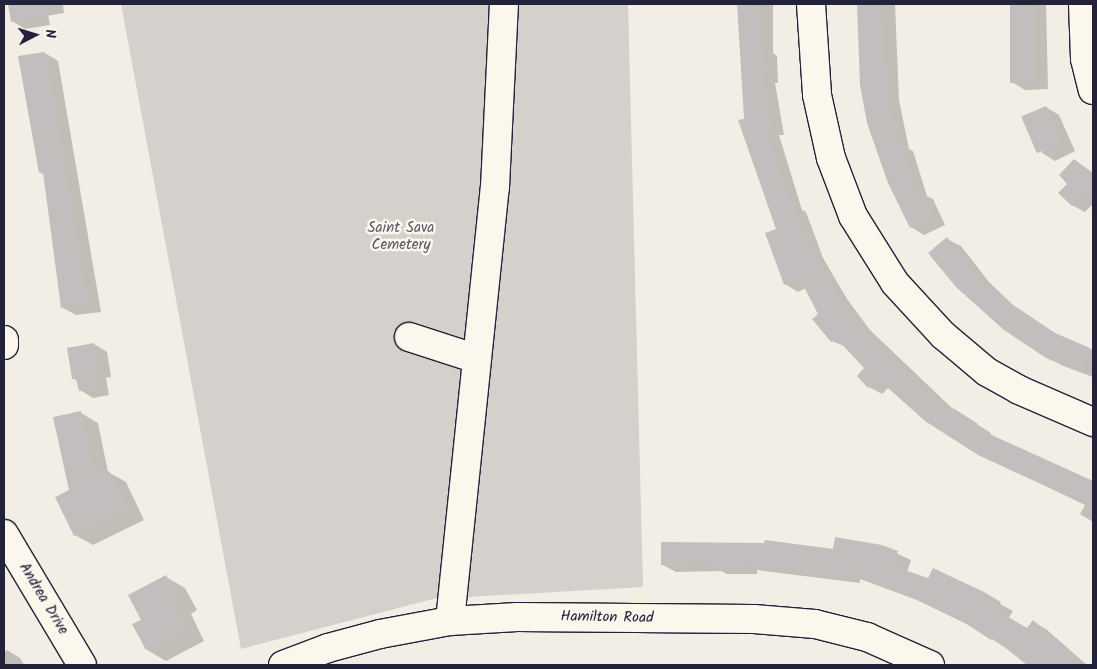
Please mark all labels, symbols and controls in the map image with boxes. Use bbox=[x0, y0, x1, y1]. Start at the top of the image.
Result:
north arrow bbox=[10, 10, 60, 60]
text: N bbox=[39, 28, 61, 39]
park label: Saint Sava Cemetery bbox=[368, 219, 434, 254]
street label: Andrea Drive bbox=[15, 560, 71, 638]
street label: Hamilton Road bbox=[560, 608, 654, 628]

